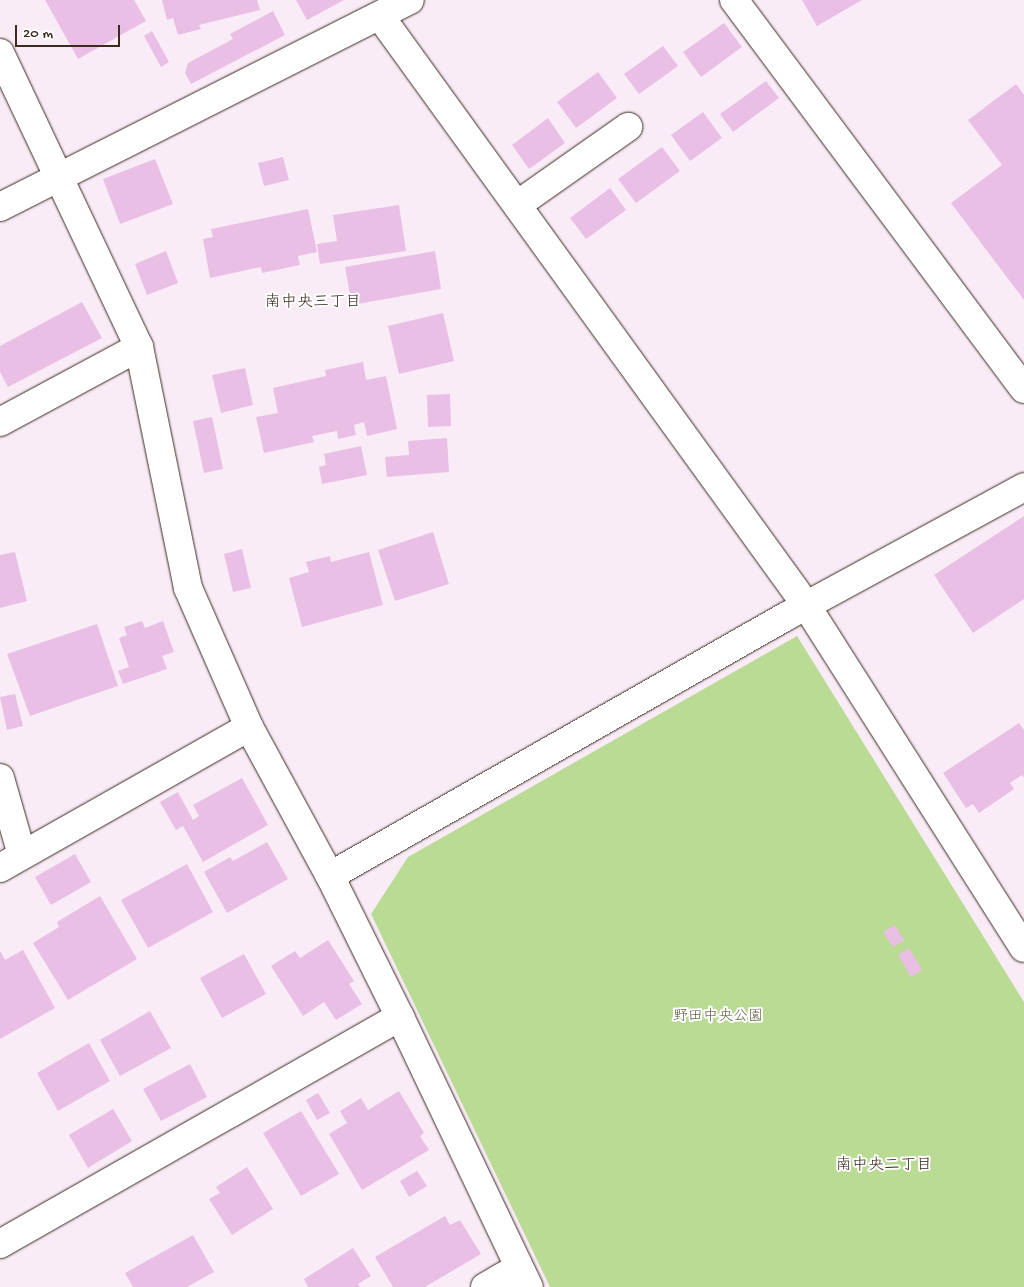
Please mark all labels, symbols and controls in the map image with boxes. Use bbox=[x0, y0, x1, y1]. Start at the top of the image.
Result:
scale bar bbox=[18, 15, 122, 47]
text: 20 m bbox=[23, 25, 53, 43]
district label: 南中央三丁目 bbox=[265, 294, 361, 314]
park label: 野田中央公園 bbox=[673, 1009, 763, 1027]
district label: 南中央二丁目 bbox=[836, 1157, 932, 1177]

